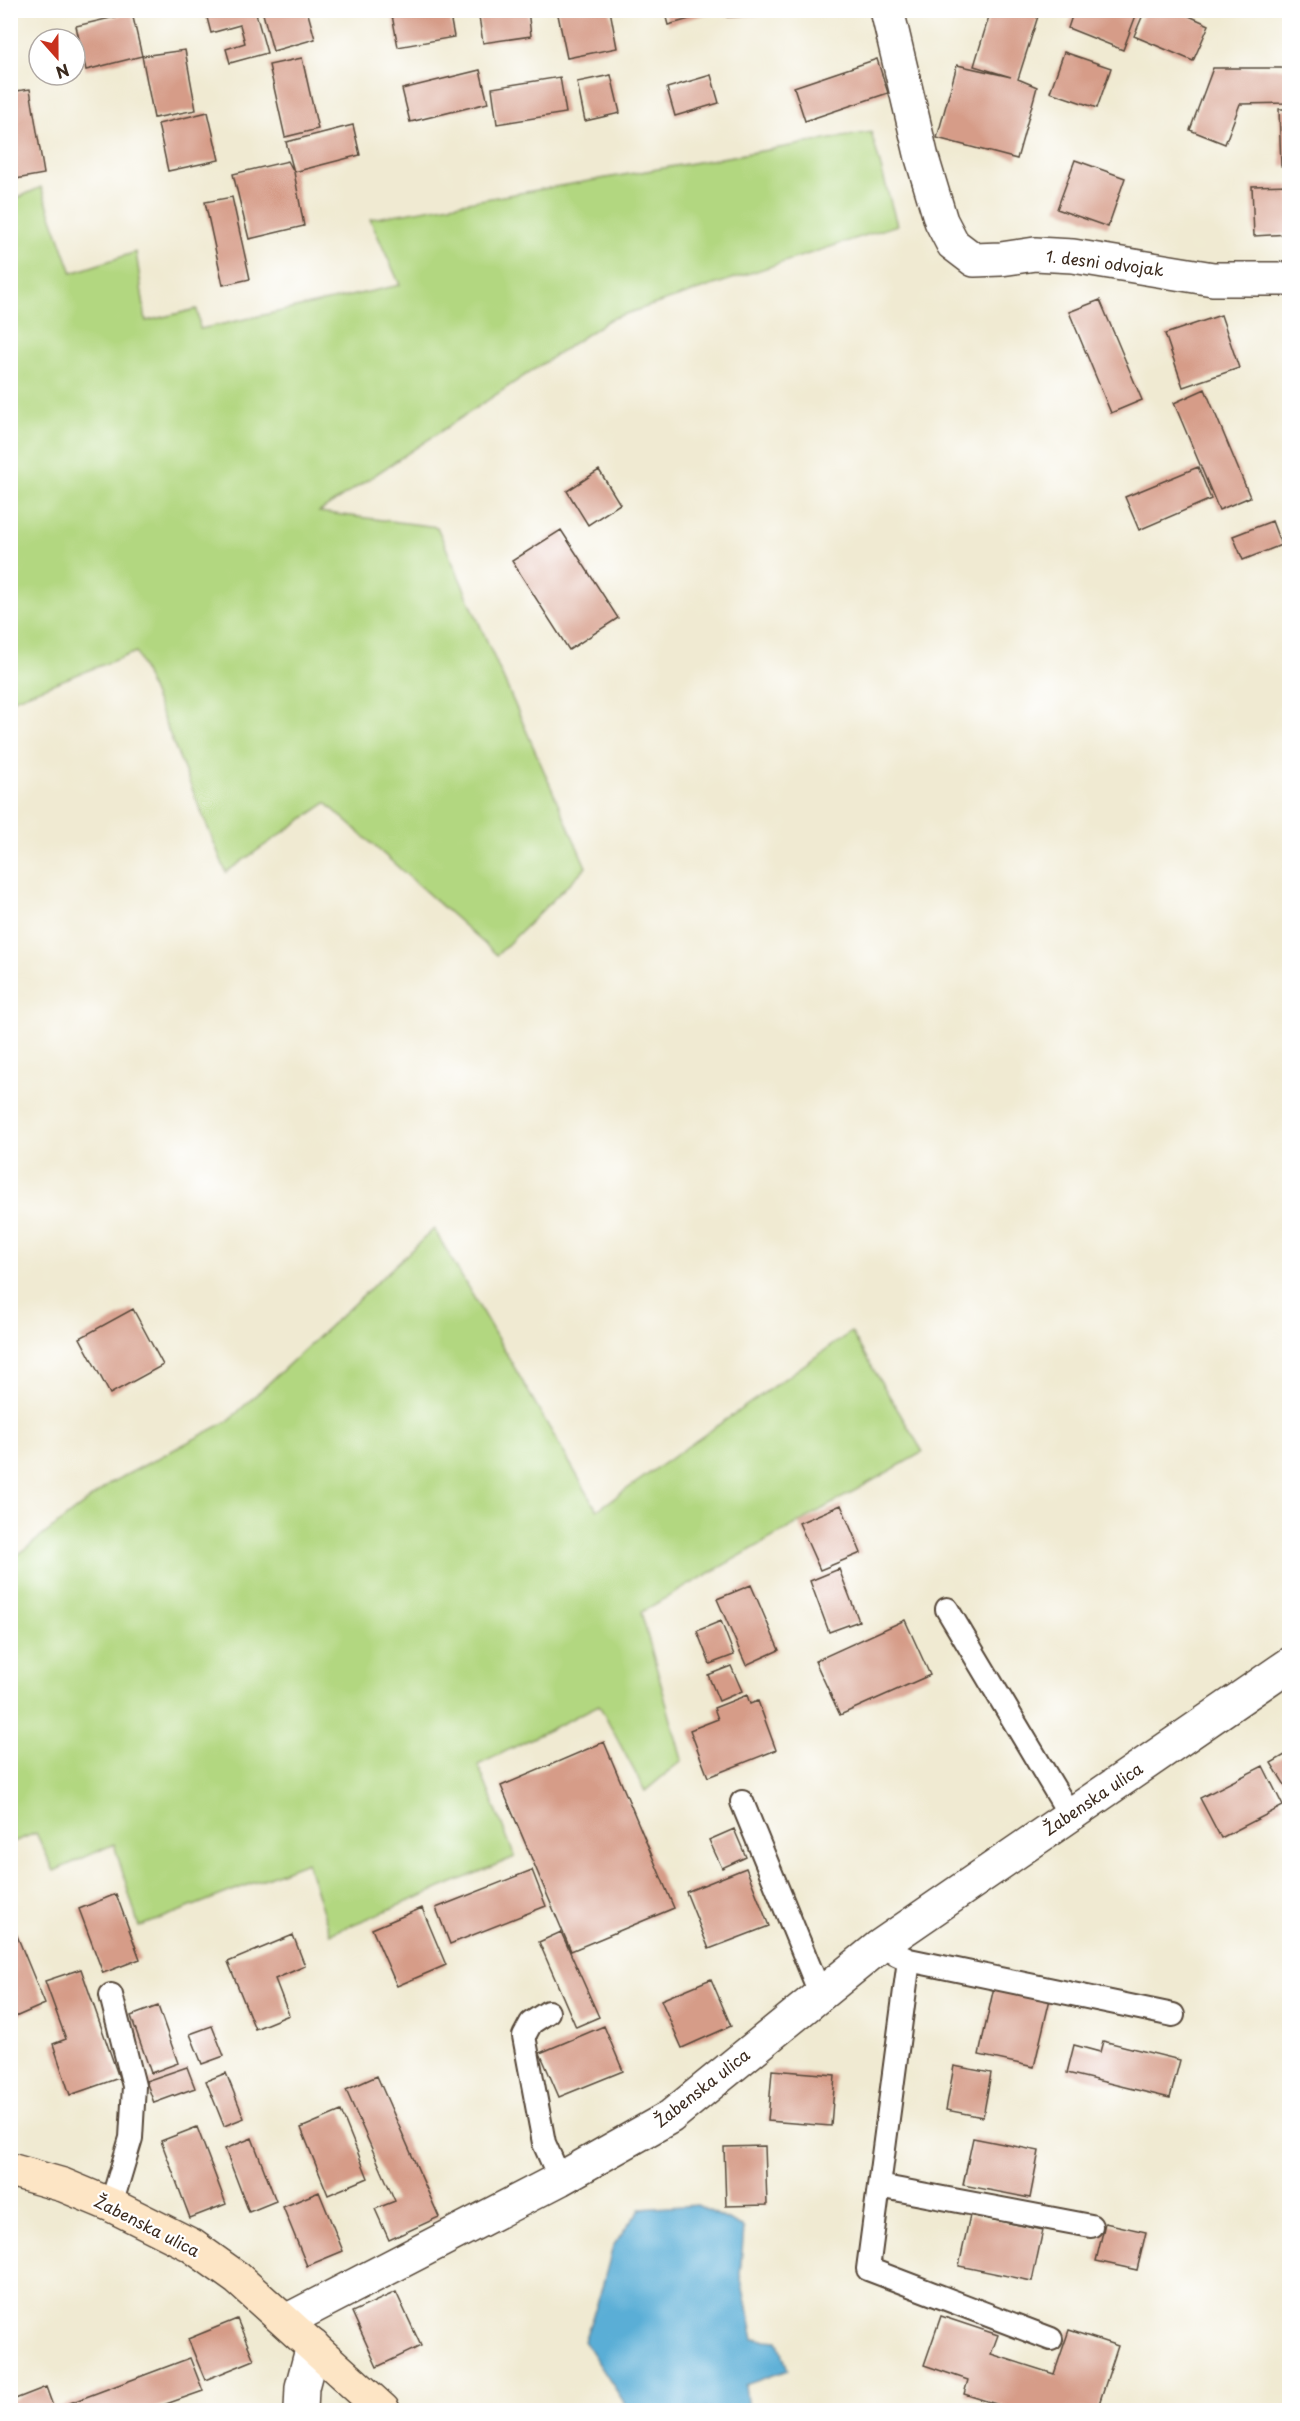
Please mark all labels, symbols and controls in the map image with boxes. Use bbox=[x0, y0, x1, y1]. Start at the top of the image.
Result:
north arrow bbox=[27, 27, 87, 87]
text: N bbox=[53, 58, 73, 85]
street label: 1. desni odvojak bbox=[1045, 243, 1166, 281]
street label: Žabenska ulica bbox=[1038, 1756, 1147, 1840]
street label: Žabenska ulica bbox=[649, 2042, 754, 2132]
street label: Žabenska ulica bbox=[91, 2188, 204, 2262]

